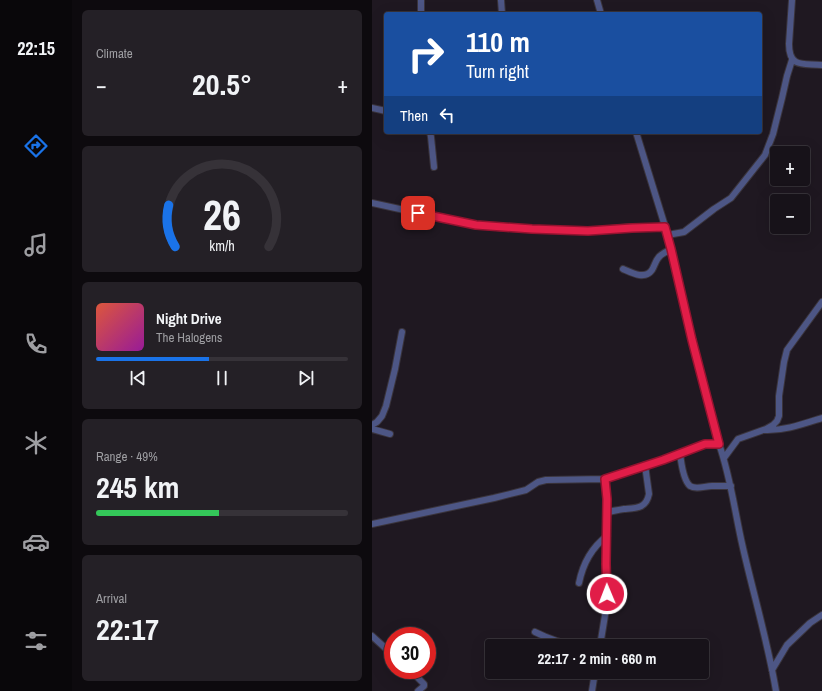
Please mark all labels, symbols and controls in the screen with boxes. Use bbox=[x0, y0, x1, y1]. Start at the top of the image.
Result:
text: 110 m bbox=[466, 23, 530, 61]
icon: right bbox=[400, 28, 452, 80]
text: 22:15 bbox=[17, 36, 55, 61]
text: Climate bbox=[96, 45, 133, 62]
text: Turn right bbox=[466, 59, 529, 84]
text: 20.5° bbox=[192, 64, 252, 104]
text: − bbox=[96, 70, 107, 100]
text: + bbox=[337, 70, 348, 100]
icon: left bbox=[436, 104, 458, 126]
text: Then bbox=[400, 105, 428, 126]
icon: directions bbox=[22, 132, 50, 160]
map controls bbox=[770, 146, 810, 234]
button: + bbox=[770, 146, 810, 186]
text: 26 bbox=[203, 187, 241, 243]
button: − bbox=[770, 194, 810, 234]
pin bbox=[401, 196, 435, 230]
icon: arrive bbox=[407, 202, 429, 224]
icon: music bbox=[22, 231, 50, 259]
text: km/h bbox=[209, 236, 235, 255]
text: Night Drive bbox=[156, 308, 222, 329]
text: The Halogens bbox=[156, 329, 222, 346]
icon: phone bbox=[22, 330, 50, 358]
icon: previous bbox=[127, 367, 149, 389]
icon: pause bbox=[211, 367, 233, 389]
icon: next bbox=[295, 367, 317, 389]
icon: climate bbox=[22, 429, 50, 457]
text: Range · 49% bbox=[96, 448, 158, 465]
text: 245 km bbox=[96, 467, 179, 507]
icon: car bbox=[22, 528, 50, 556]
position arrow bbox=[586, 573, 628, 615]
text: Arrival bbox=[96, 590, 127, 607]
text: 22:17 bbox=[96, 609, 159, 649]
icon: filters bbox=[22, 627, 50, 655]
speed limit sign: 30 bbox=[384, 627, 436, 679]
text: 22:17 · 2 min · 660 m bbox=[538, 648, 656, 669]

